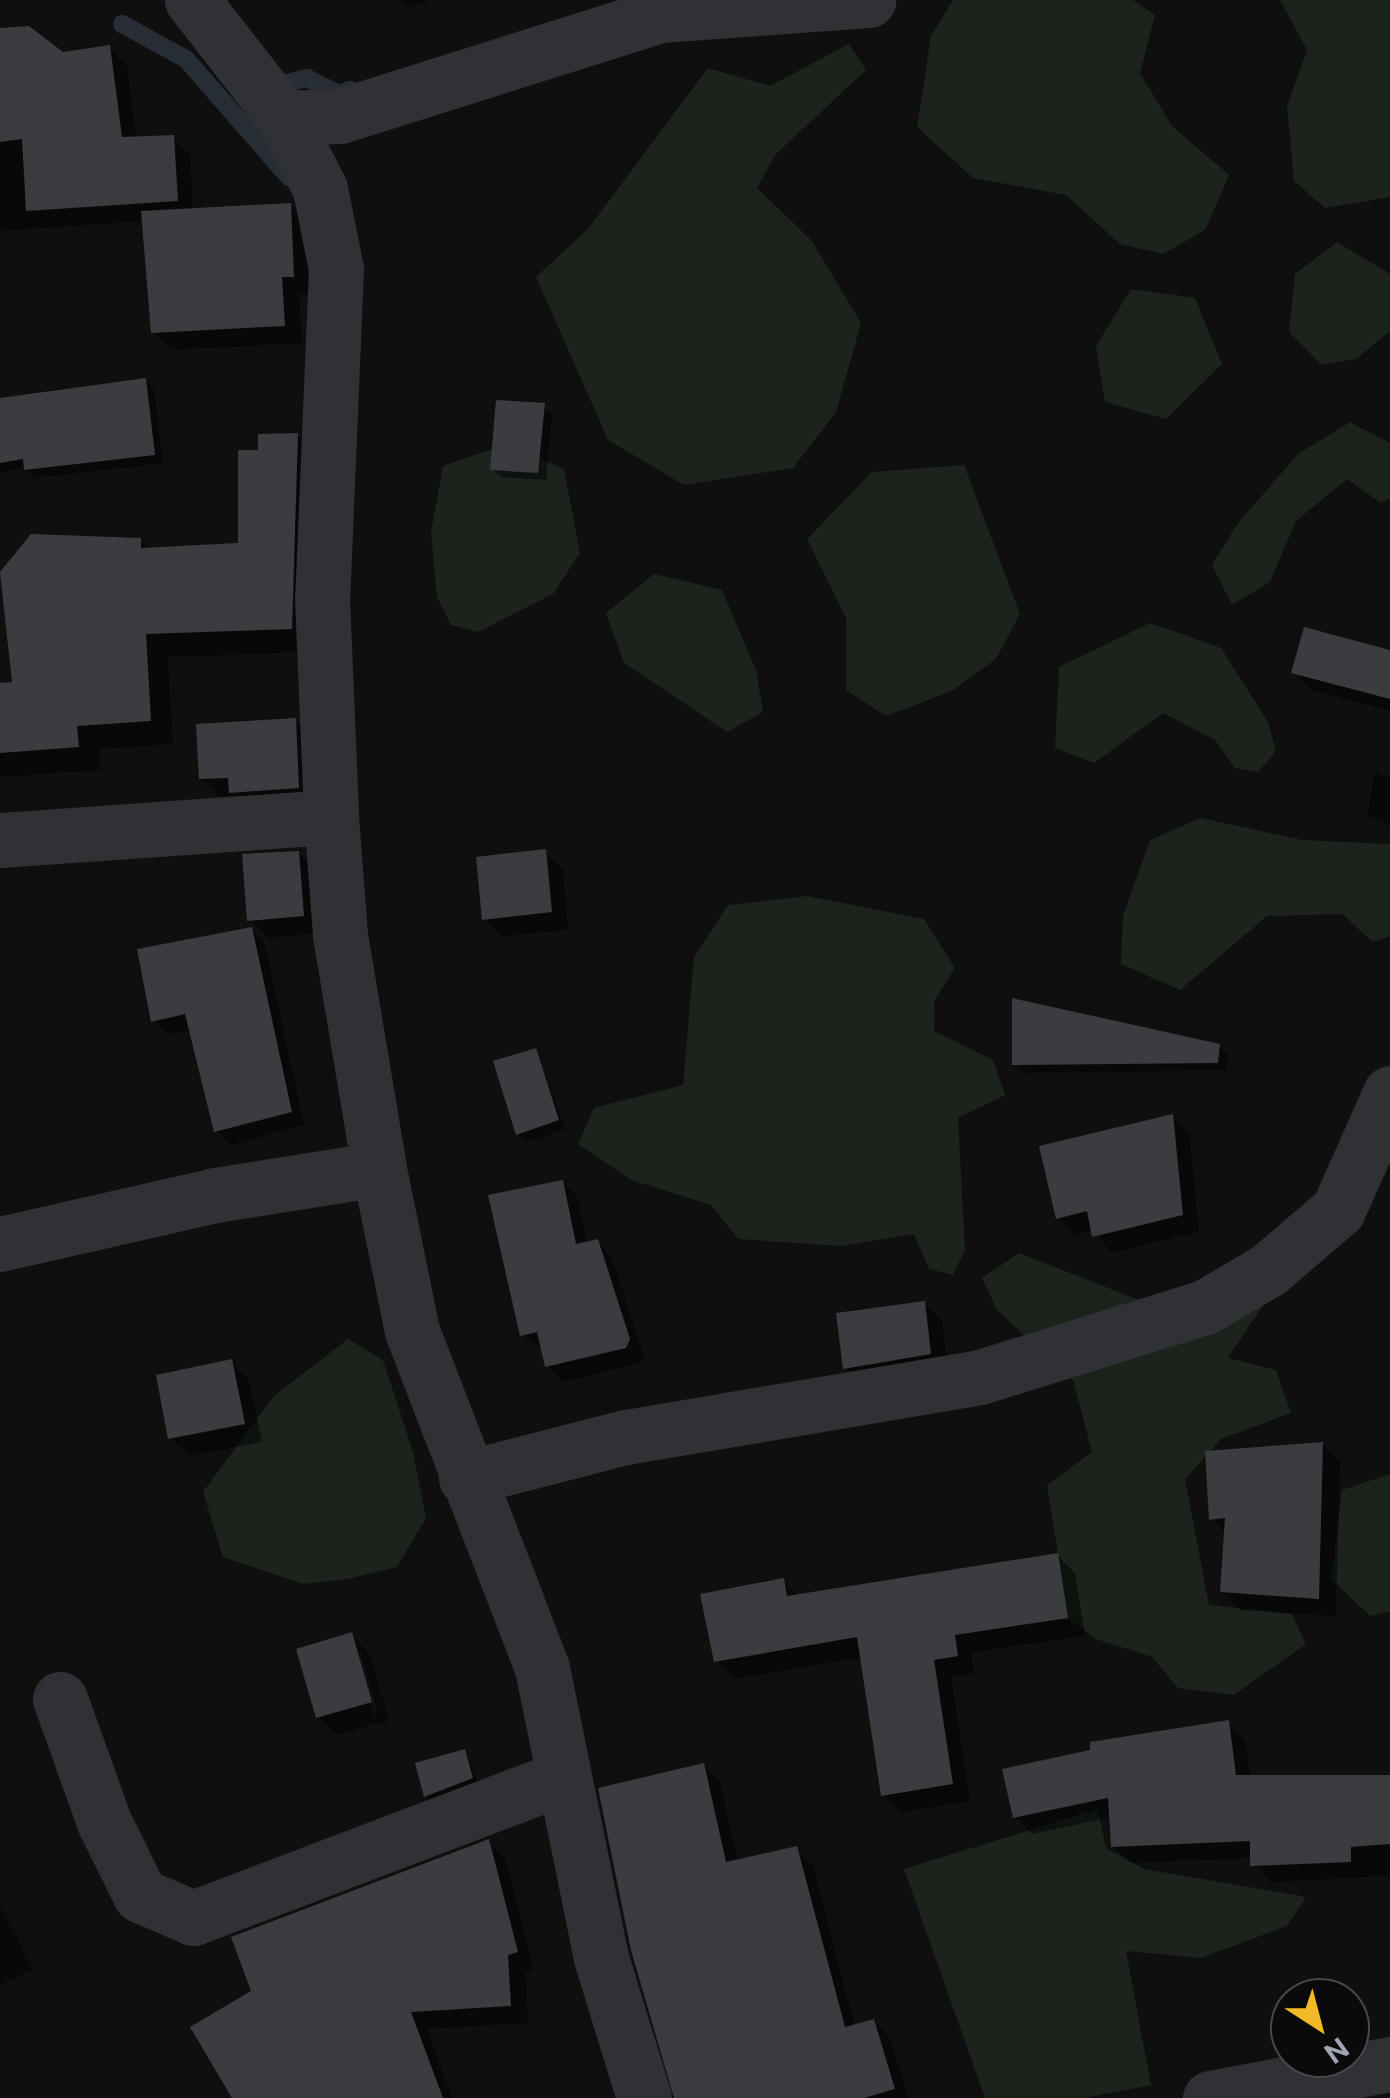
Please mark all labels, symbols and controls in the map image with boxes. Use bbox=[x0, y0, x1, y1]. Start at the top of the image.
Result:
north arrow bbox=[1270, 1978, 1370, 2078]
text: N bbox=[1318, 2031, 1355, 2071]

